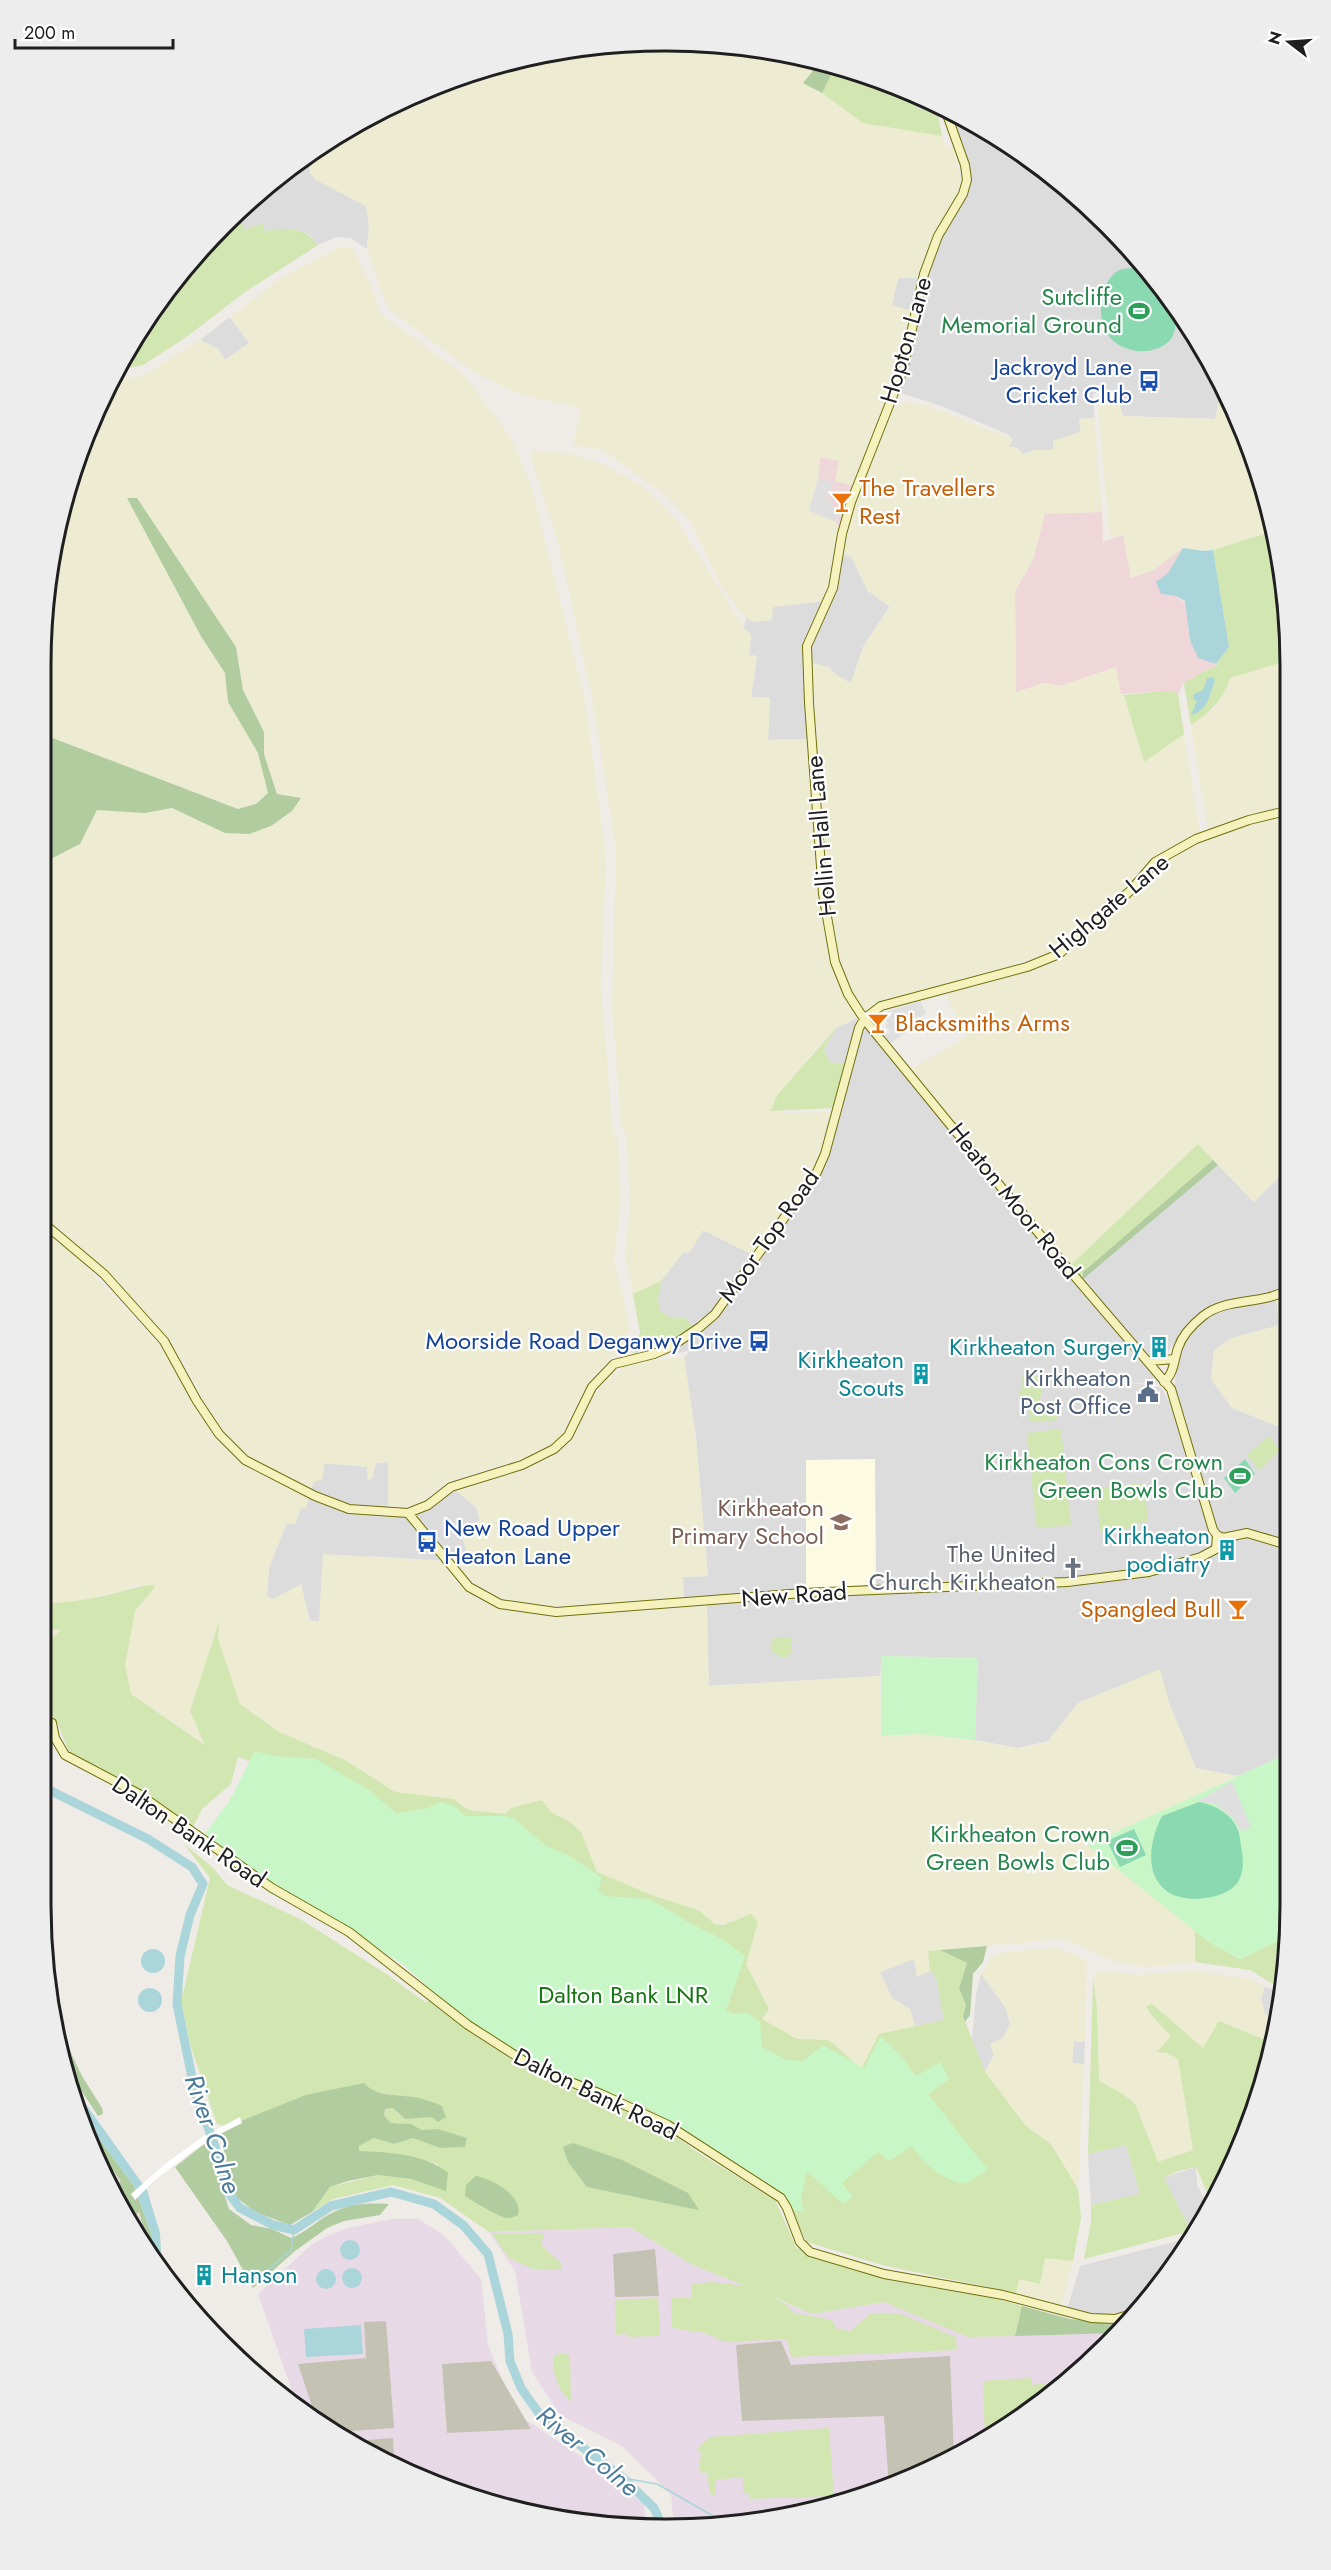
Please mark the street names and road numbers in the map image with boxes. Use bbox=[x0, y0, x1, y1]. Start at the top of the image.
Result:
street label: Hopton Lane bbox=[871, 273, 940, 407]
street label: Hollin Hall Lane bbox=[796, 754, 845, 918]
street label: Highgate Lane bbox=[1041, 845, 1176, 966]
street label: Heaton Moor Road bbox=[940, 1115, 1089, 1287]
street label: Moor Top Road bbox=[710, 1162, 828, 1309]
street label: New Road bbox=[740, 1573, 848, 1616]
street label: Dalton Bank Road bbox=[105, 1767, 273, 1896]
street label: Dalton Bank Road bbox=[508, 2039, 684, 2149]

